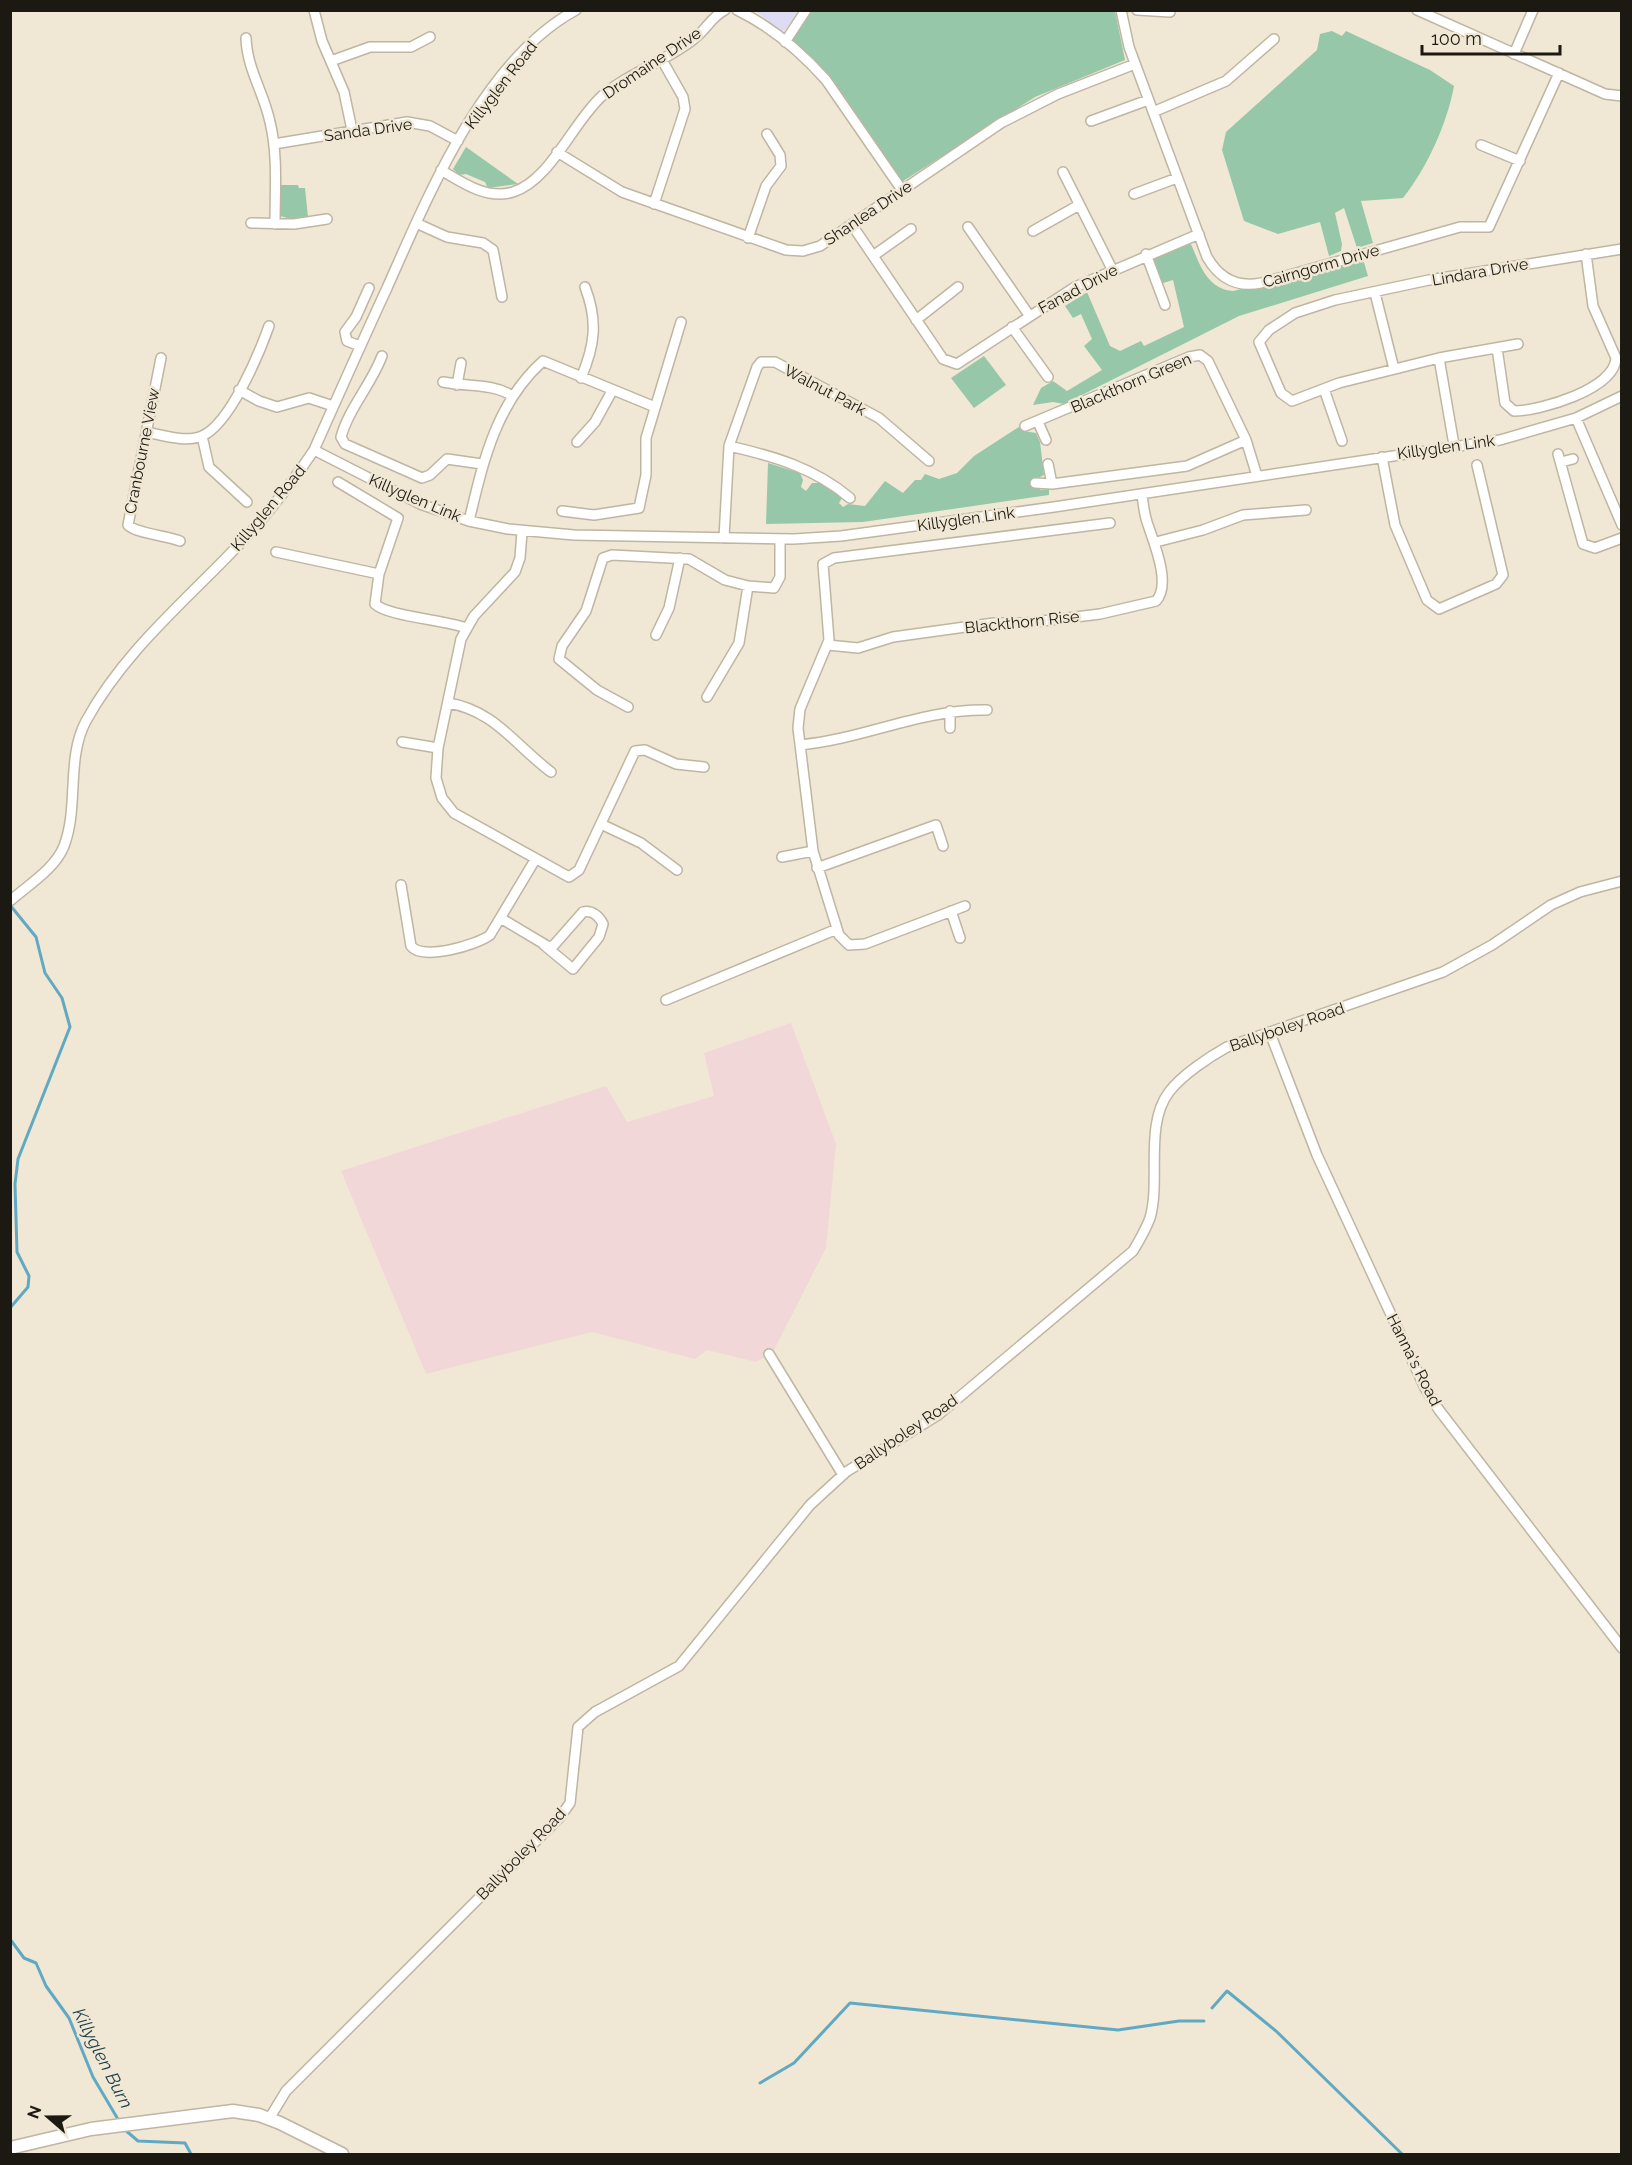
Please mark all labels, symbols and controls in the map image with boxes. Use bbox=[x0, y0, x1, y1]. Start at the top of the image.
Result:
scale bar bbox=[1422, 18, 1560, 56]
street label: Dromaine Drive bbox=[599, 23, 705, 103]
text: 100 m bbox=[1431, 28, 1482, 49]
street label: Killyglen Road bbox=[461, 37, 541, 133]
street label: Sanda Drive bbox=[323, 114, 413, 146]
street label: Shanlea Drive bbox=[820, 177, 916, 249]
street label: Cairngorm Drive bbox=[1261, 240, 1381, 292]
street label: Lindara Drive bbox=[1430, 254, 1530, 290]
street label: Fanad Drive bbox=[1035, 260, 1121, 318]
street label: Blackthorn Green bbox=[1068, 349, 1194, 417]
street label: Walnut Park bbox=[781, 361, 870, 420]
street label: Cranbourne View bbox=[120, 386, 164, 516]
street label: Killyglen Link bbox=[1396, 431, 1496, 463]
street label: Killyglen Road bbox=[227, 461, 309, 555]
street label: Killyglen Link bbox=[366, 470, 464, 526]
street label: Killyglen Link bbox=[916, 503, 1016, 535]
street label: Blackthorn Rise bbox=[964, 607, 1080, 637]
street label: Ballyboley Road bbox=[1227, 998, 1347, 1056]
street label: Hanna's Road bbox=[1383, 1311, 1445, 1409]
street label: Ballyboley Road bbox=[851, 1391, 961, 1473]
street label: Ballyboley Road bbox=[472, 1804, 570, 1904]
water label: Killyglen Burn bbox=[69, 2004, 137, 2112]
north arrow bbox=[18, 2087, 78, 2147]
text: N bbox=[23, 2103, 45, 2121]

